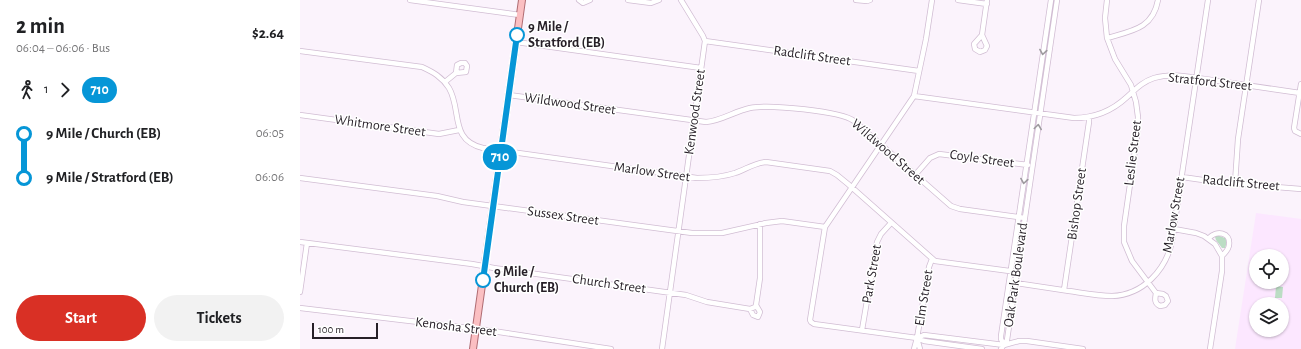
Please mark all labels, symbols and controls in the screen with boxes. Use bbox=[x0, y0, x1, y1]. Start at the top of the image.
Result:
text: 2 min bbox=[16, 15, 65, 37]
place label: 9 Mile / Stratford (EB) bbox=[528, 20, 605, 50]
text: $2.64 bbox=[252, 26, 284, 41]
marker: 9 Mile / Stratford (EB) bbox=[509, 27, 525, 43]
text: 06:04 – 06:06 · Bus bbox=[16, 42, 110, 55]
street label: Radclift Street bbox=[773, 44, 852, 68]
one-way arrow bbox=[1039, 49, 1048, 56]
street label: Kenwood Street bbox=[682, 68, 708, 156]
street label: Stratford Street bbox=[1167, 71, 1253, 93]
icon: walk bbox=[16, 79, 38, 101]
icon: forward bbox=[54, 79, 76, 101]
text: 1 bbox=[44, 83, 48, 96]
text: 710 bbox=[90, 83, 109, 97]
street label: Wildwood Street bbox=[523, 91, 617, 117]
street label: Whitmore Street bbox=[334, 113, 427, 139]
street label: Wildwood Street bbox=[849, 117, 928, 188]
street label: Leslie Street bbox=[1122, 119, 1144, 187]
one-way arrow bbox=[1033, 124, 1042, 130]
text: 9 Mile / Church (EB) bbox=[46, 126, 161, 141]
text: 06:05 bbox=[256, 127, 284, 140]
line badge: 710 bbox=[477, 144, 523, 170]
street label: Coyle Street bbox=[949, 148, 1016, 171]
text: 710 bbox=[491, 150, 509, 164]
street label: Marlow Street bbox=[613, 160, 691, 184]
street label: Bishop Street bbox=[1065, 167, 1089, 241]
text: 9 Mile / Stratford (EB) bbox=[46, 170, 174, 185]
text: 06:06 bbox=[255, 171, 284, 184]
street label: Radclift Street bbox=[1202, 173, 1281, 193]
street label: Marlow Street bbox=[1160, 176, 1188, 254]
one-way arrow bbox=[1020, 178, 1029, 184]
street label: Sussex Street bbox=[526, 204, 600, 228]
street label: Oak Park Boulevard bbox=[1002, 222, 1030, 328]
street label: Park Street bbox=[860, 243, 884, 304]
map controls bbox=[1249, 249, 1289, 337]
button: locate bbox=[1249, 249, 1289, 289]
place label: 9 Mile / Church (EB) bbox=[494, 265, 559, 295]
street label: Elm Street bbox=[913, 268, 935, 327]
marker: 9 Mile / Church (EB) bbox=[475, 272, 491, 288]
street label: Church Street bbox=[571, 272, 647, 296]
button: Start bbox=[16, 295, 146, 341]
button: Tickets bbox=[154, 295, 284, 341]
button: layers bbox=[1249, 297, 1289, 337]
street label: Kenosha Street bbox=[414, 315, 498, 339]
scale bar bbox=[312, 321, 378, 340]
text: 100 m bbox=[318, 324, 344, 335]

